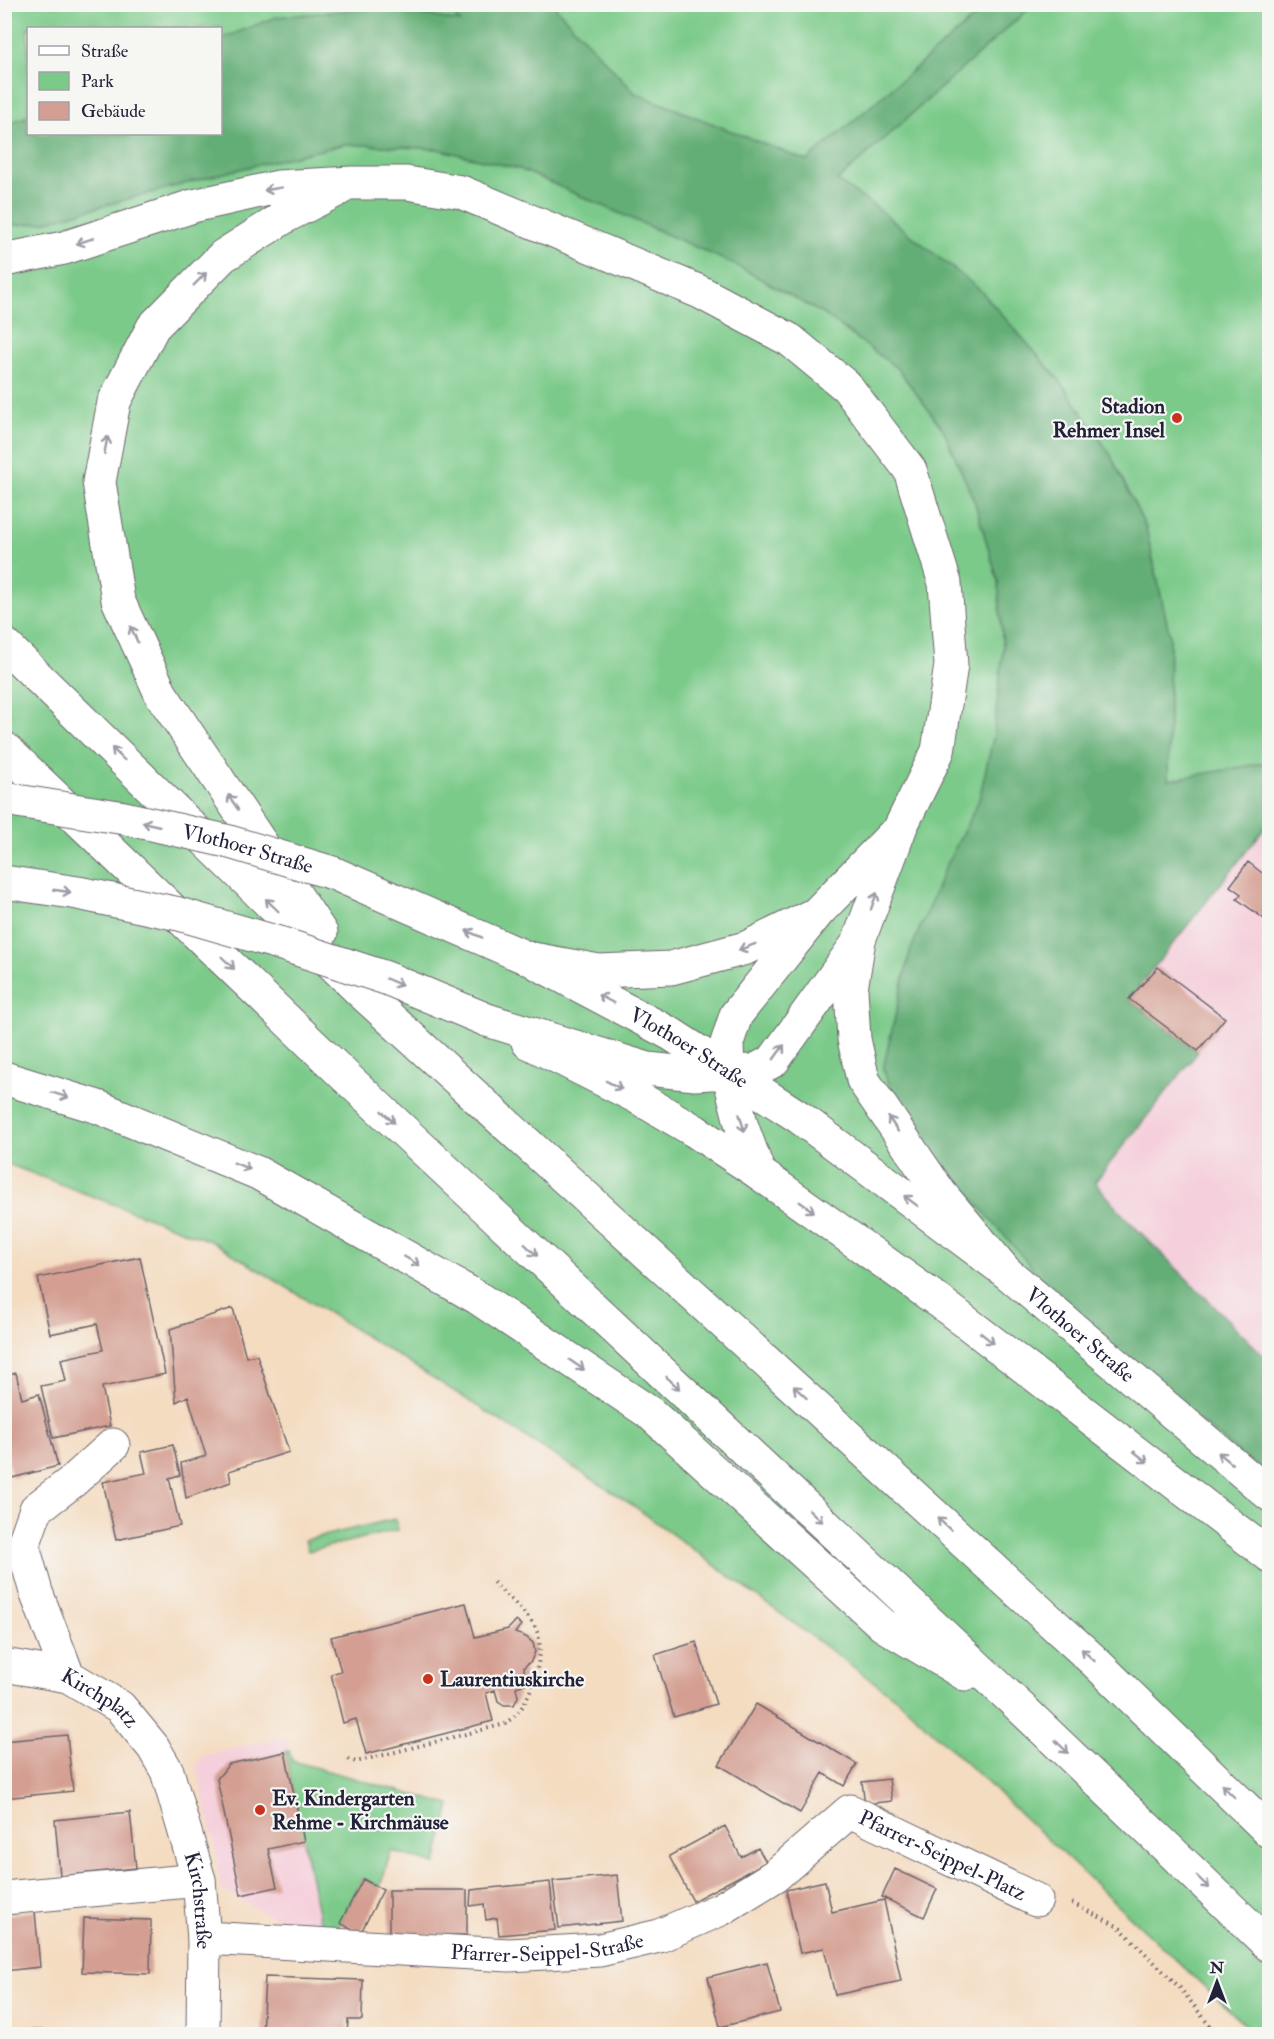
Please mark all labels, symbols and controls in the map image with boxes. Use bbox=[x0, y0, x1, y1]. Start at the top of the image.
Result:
legend bbox=[27, 27, 222, 135]
text: Straße bbox=[81, 40, 129, 63]
text: Park bbox=[81, 70, 114, 93]
text: Gebäude bbox=[81, 100, 146, 123]
one-way arrow bbox=[263, 184, 283, 195]
one-way arrow bbox=[76, 237, 95, 248]
one-way arrow bbox=[192, 272, 207, 287]
place label: Stadion Rehmer Insel bbox=[1052, 393, 1166, 444]
marker: Stadion Rehmer Insel bbox=[1170, 411, 1184, 425]
one-way arrow bbox=[101, 436, 112, 455]
one-way arrow bbox=[128, 626, 139, 644]
one-way arrow bbox=[110, 747, 125, 761]
one-way arrow bbox=[227, 794, 239, 810]
one-way arrow bbox=[142, 818, 161, 829]
street label: Vlothoer Straße bbox=[180, 818, 317, 880]
one-way arrow bbox=[52, 886, 72, 897]
one-way arrow bbox=[869, 892, 880, 911]
one-way arrow bbox=[265, 898, 280, 912]
one-way arrow bbox=[465, 928, 483, 940]
one-way arrow bbox=[738, 942, 757, 953]
one-way arrow bbox=[220, 956, 235, 970]
one-way arrow bbox=[385, 976, 403, 988]
one-way arrow bbox=[597, 993, 615, 1004]
street label: Vlothoer Straße bbox=[625, 1001, 754, 1094]
one-way arrow bbox=[773, 1044, 785, 1060]
one-way arrow bbox=[605, 1079, 622, 1091]
one-way arrow bbox=[50, 1091, 69, 1102]
one-way arrow bbox=[381, 1110, 396, 1124]
one-way arrow bbox=[737, 1113, 748, 1132]
one-way arrow bbox=[887, 1117, 899, 1133]
one-way arrow bbox=[232, 1161, 251, 1172]
one-way arrow bbox=[904, 1195, 920, 1208]
one-way arrow bbox=[798, 1201, 814, 1213]
one-way arrow bbox=[523, 1243, 538, 1257]
one-way arrow bbox=[403, 1256, 421, 1267]
street label: Vlothoer Straße bbox=[1020, 1281, 1141, 1389]
one-way arrow bbox=[978, 1331, 994, 1344]
one-way arrow bbox=[569, 1358, 586, 1371]
one-way arrow bbox=[666, 1376, 681, 1390]
one-way arrow bbox=[792, 1385, 807, 1399]
one-way arrow bbox=[1133, 1450, 1149, 1463]
one-way arrow bbox=[1217, 1451, 1233, 1464]
one-way arrow bbox=[808, 1509, 823, 1523]
one-way arrow bbox=[936, 1517, 951, 1531]
one-way arrow bbox=[1080, 1648, 1095, 1663]
street label: Kirchplatz bbox=[56, 1662, 145, 1733]
place label: Laurentiuskirche bbox=[440, 1666, 584, 1693]
marker: Laurentiuskirche bbox=[421, 1672, 435, 1686]
one-way arrow bbox=[1054, 1740, 1069, 1754]
one-way arrow bbox=[1220, 1784, 1235, 1798]
place label: Ev. Kindergarten Rehme - Kirchmäuse bbox=[272, 1785, 449, 1836]
marker: Ev. Kindergarten Rehme - Kirchmäuse bbox=[253, 1803, 267, 1817]
street label: Pfarrer-Seippel-Platz bbox=[854, 1804, 1031, 1907]
street label: Kirchstraße bbox=[178, 1849, 218, 1949]
one-way arrow bbox=[1195, 1875, 1210, 1889]
street label: Pfarrer-Seippel-Straße bbox=[450, 1927, 647, 1969]
north arrow bbox=[1187, 1952, 1247, 2012]
text: N bbox=[1209, 1958, 1225, 1978]

